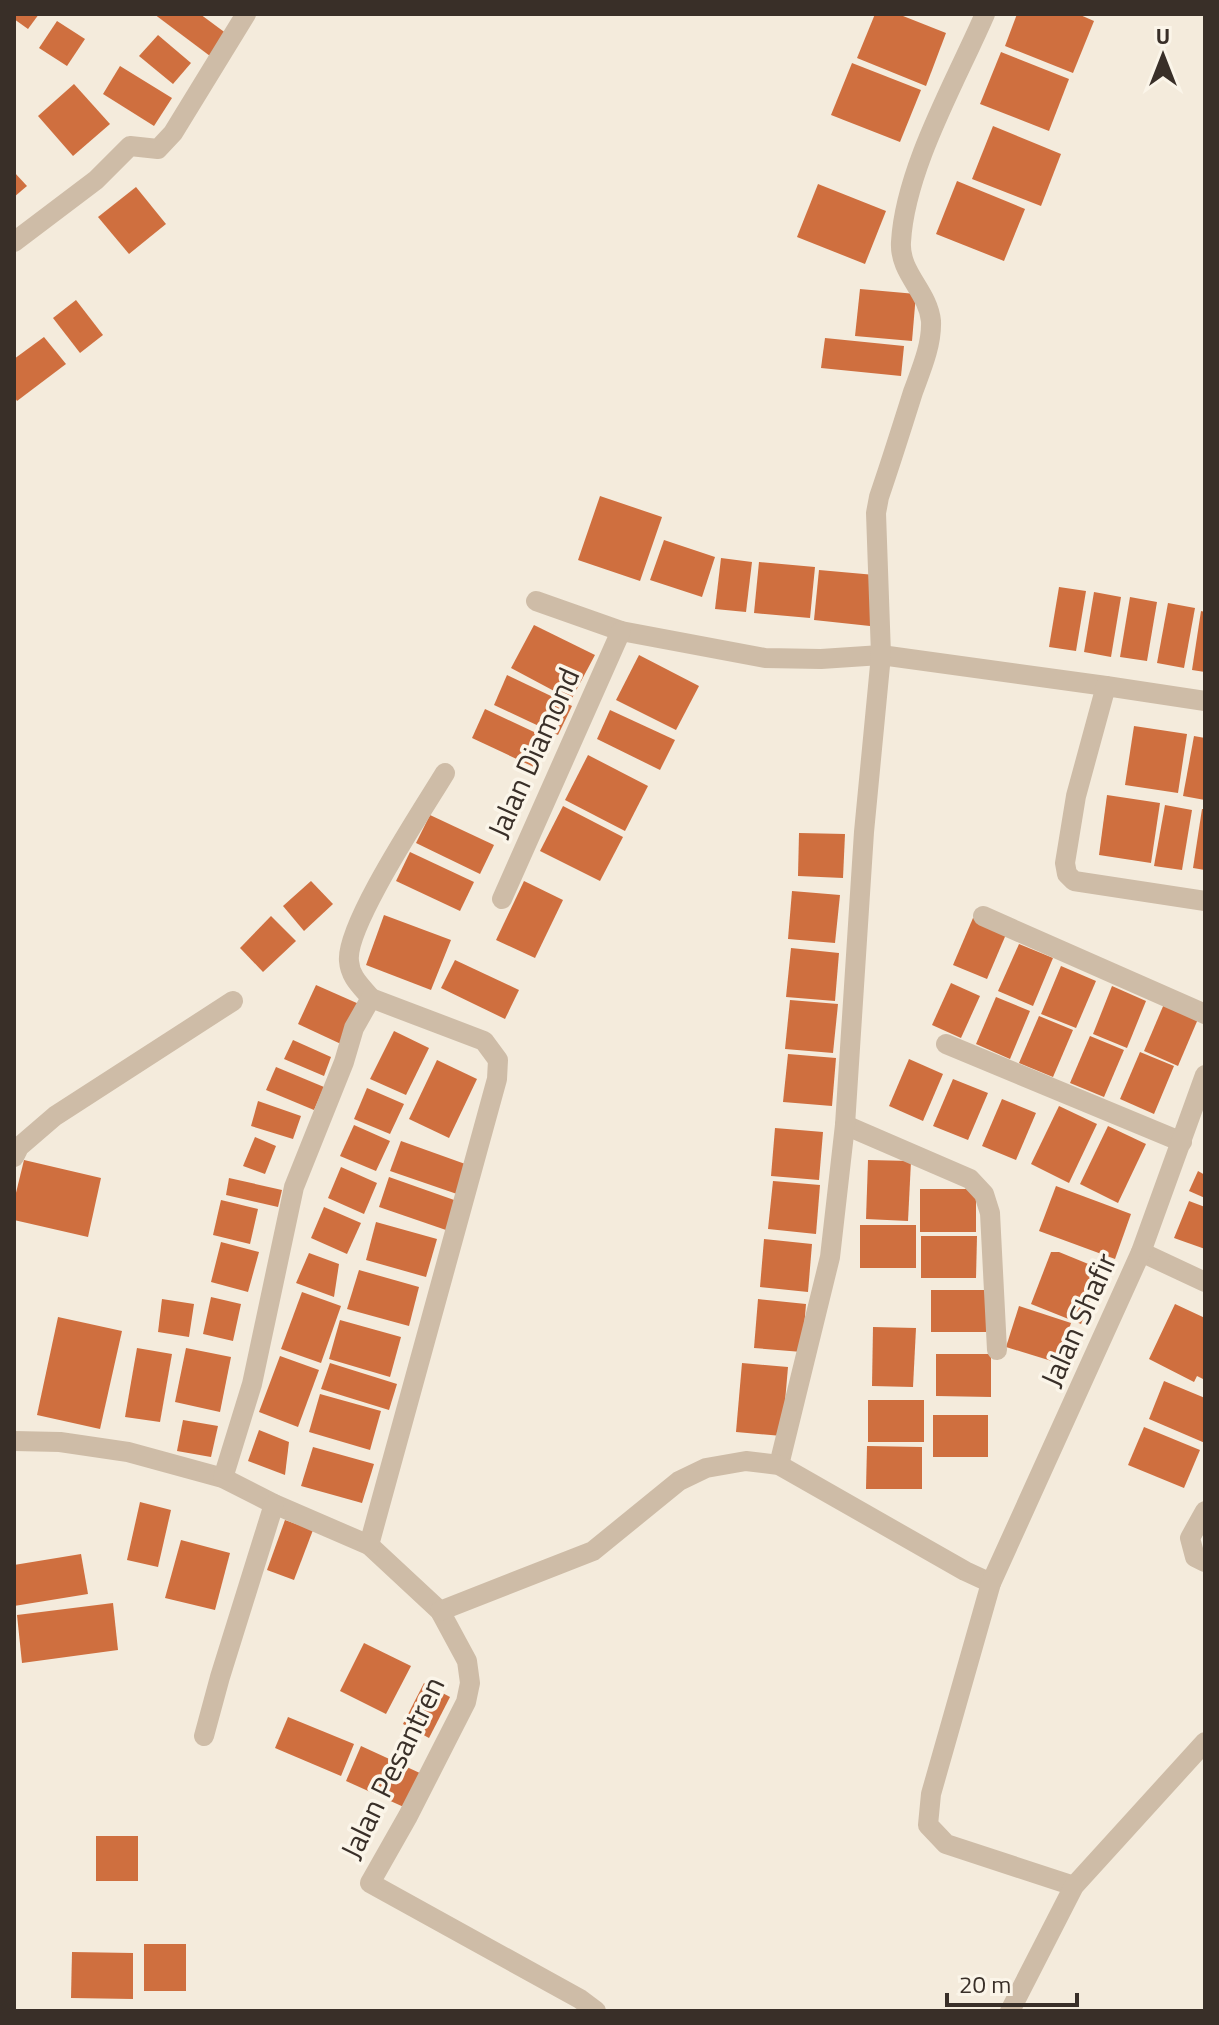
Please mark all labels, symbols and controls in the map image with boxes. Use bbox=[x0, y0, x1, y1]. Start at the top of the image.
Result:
north arrow bbox=[1123, 16, 1203, 96]
text: U bbox=[1156, 19, 1170, 53]
street label: Jalan Diamond bbox=[475, 660, 591, 845]
street label: Jalan Shafir bbox=[1028, 1245, 1128, 1394]
street label: Jalan Pesantren bbox=[328, 1668, 456, 1867]
scale bar bbox=[947, 1957, 1077, 2007]
text: 20 m bbox=[959, 1966, 1011, 2002]

